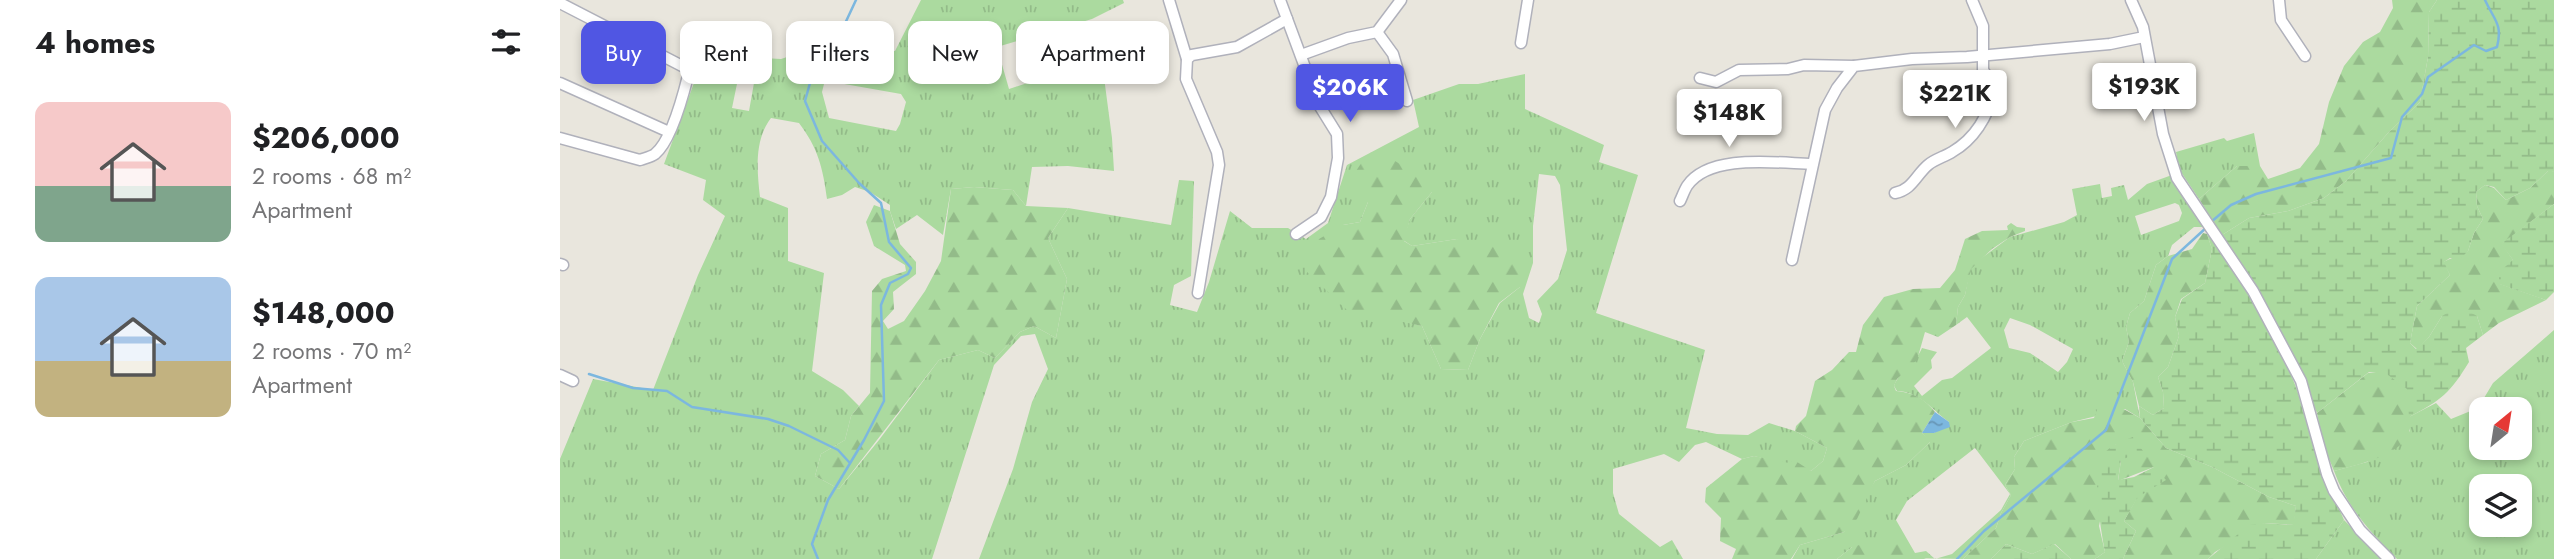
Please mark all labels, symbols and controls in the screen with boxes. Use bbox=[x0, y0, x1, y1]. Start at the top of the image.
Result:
text: 4 homes bbox=[35, 21, 155, 64]
chip: Buy bbox=[581, 21, 666, 84]
chip: Rent bbox=[680, 21, 772, 84]
chip: Filters bbox=[786, 21, 894, 84]
chip: New bbox=[908, 21, 1002, 84]
chip: Apartment bbox=[1016, 21, 1169, 84]
icon: filters bbox=[487, 23, 525, 61]
pin: $206K bbox=[1301, 64, 1399, 124]
pin: $193K bbox=[2095, 64, 2193, 123]
text: $193K bbox=[2108, 69, 2180, 103]
text: $206K bbox=[1312, 70, 1388, 104]
pin: $221K bbox=[1906, 71, 2004, 130]
text: $221K bbox=[1919, 76, 1991, 110]
pin: $148K bbox=[1680, 90, 1778, 149]
text: $148K bbox=[1693, 95, 1765, 129]
text: $206,000 bbox=[252, 116, 400, 159]
icon: home bbox=[91, 130, 175, 214]
text: 2 rooms · 68 m² bbox=[252, 159, 411, 193]
text: Apartment bbox=[252, 193, 352, 227]
text: $148,000 bbox=[252, 291, 395, 334]
icon: home bbox=[91, 305, 175, 389]
text: 2 rooms · 70 m² bbox=[252, 334, 411, 368]
text: Apartment bbox=[252, 368, 352, 402]
north arrow bbox=[2469, 397, 2532, 460]
map controls bbox=[2469, 397, 2532, 537]
button: layers bbox=[2469, 474, 2532, 537]

